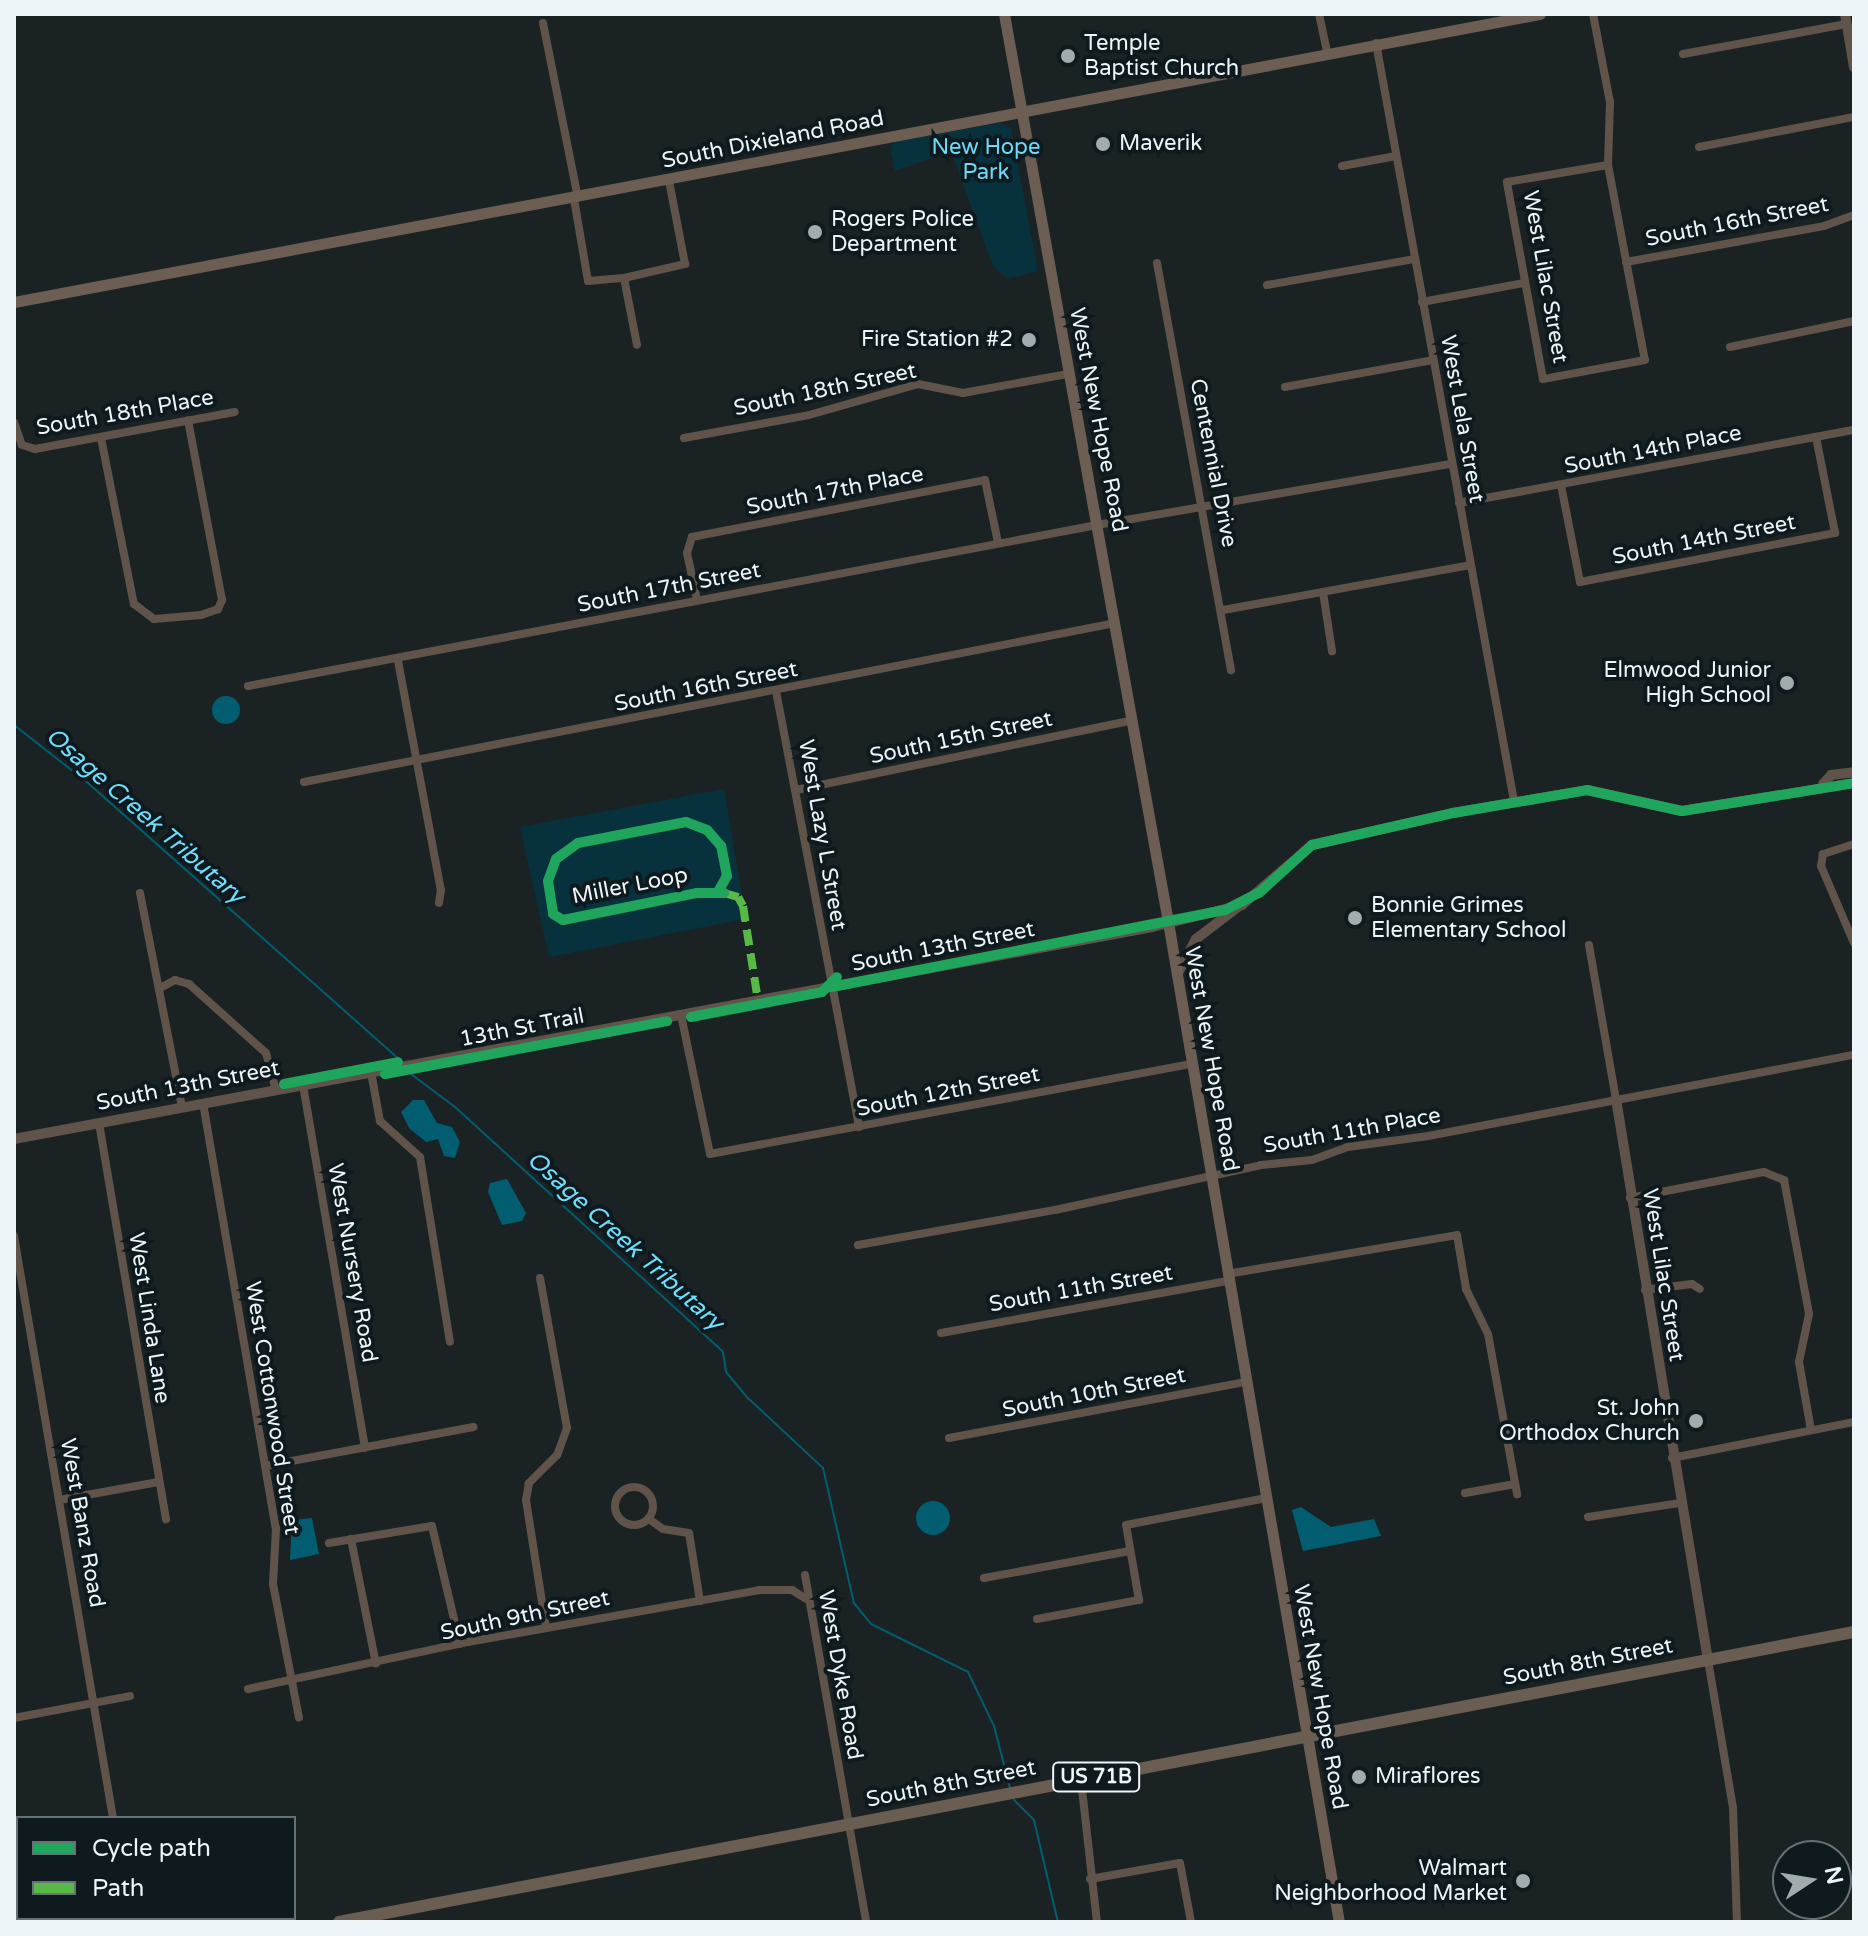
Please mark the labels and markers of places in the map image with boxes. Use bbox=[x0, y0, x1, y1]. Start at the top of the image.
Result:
place label: Temple Baptist Church bbox=[1084, 30, 1239, 82]
marker: Temple Baptist Church bbox=[1059, 47, 1077, 65]
place label: Maverik bbox=[1119, 131, 1202, 157]
marker: Maverik bbox=[1094, 135, 1112, 153]
place label: Rogers Police Department bbox=[831, 206, 974, 258]
marker: Rogers Police Department bbox=[806, 223, 824, 241]
place label: Fire Station #2 bbox=[861, 327, 1013, 353]
marker: Fire Station #2 bbox=[1020, 331, 1038, 349]
place label: Elmwood Junior High School bbox=[1604, 657, 1771, 708]
marker: Elmwood Junior High School bbox=[1778, 674, 1796, 692]
place label: Bonnie Grimes Elementary School bbox=[1371, 892, 1566, 944]
marker: Bonnie Grimes Elementary School bbox=[1346, 909, 1364, 927]
place label: St. John Orthodox Church bbox=[1499, 1395, 1680, 1446]
marker: St. John Orthodox Church bbox=[1687, 1412, 1705, 1430]
place label: Miraflores bbox=[1375, 1764, 1480, 1790]
marker: Miraflores bbox=[1350, 1768, 1368, 1786]
place label: Walmart Neighborhood Market bbox=[1274, 1855, 1507, 1906]
marker: Walmart Neighborhood Market bbox=[1514, 1872, 1532, 1890]

